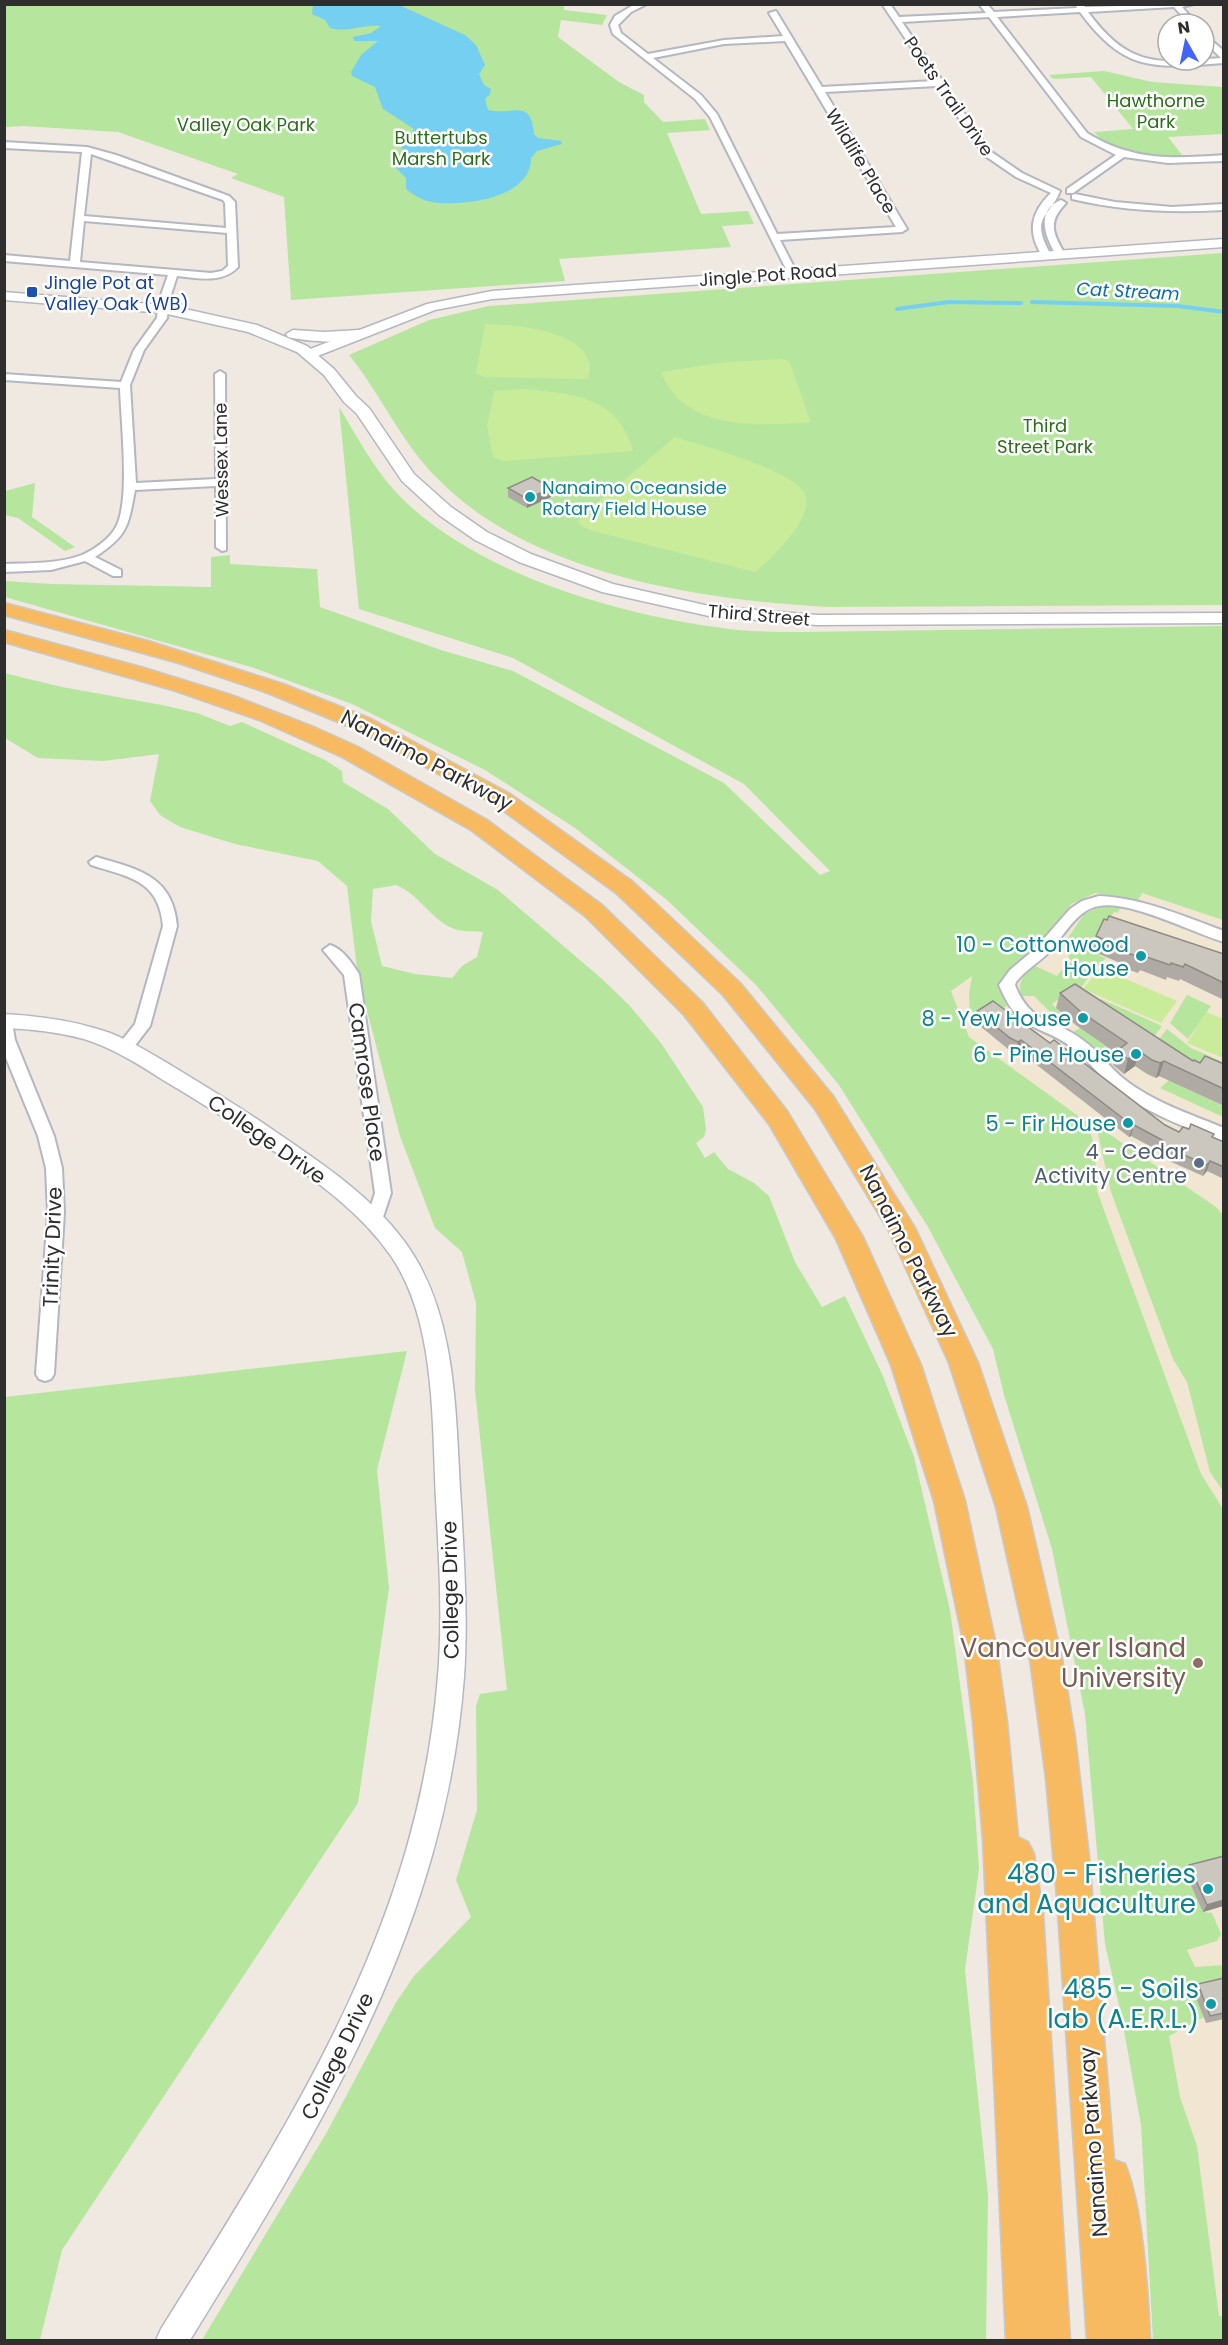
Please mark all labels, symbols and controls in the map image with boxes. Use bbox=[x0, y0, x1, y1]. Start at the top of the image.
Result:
north arrow bbox=[1156, 12, 1216, 72]
text: N bbox=[1176, 15, 1191, 40]
street label: Poets Trail Drive bbox=[898, 31, 1000, 161]
park label: Hawthorne Park bbox=[1107, 88, 1205, 134]
street label: Wildlife Place bbox=[820, 104, 902, 218]
park label: Valley Oak Park bbox=[177, 112, 316, 137]
park label: Buttertubs Marsh Park bbox=[392, 125, 491, 171]
street label: Jingle Pot Road bbox=[698, 258, 838, 292]
place label: Jingle Pot at Valley Oak (WB) bbox=[44, 270, 189, 316]
water label: Cat Stream bbox=[1076, 276, 1180, 306]
marker: Jingle Pot at Valley Oak (WB) bbox=[25, 285, 39, 299]
street label: Wessex Lane bbox=[208, 402, 234, 518]
park label: Third Street Park bbox=[997, 413, 1094, 459]
place label: Nanaimo Oceanside Rotary Field House bbox=[542, 475, 727, 521]
marker: Nanaimo Oceanside Rotary Field House bbox=[523, 490, 537, 504]
street label: Third Street bbox=[707, 598, 811, 632]
street label: Nanaimo Parkway bbox=[336, 702, 518, 818]
place label: 10 - Cottonwood House bbox=[956, 930, 1129, 983]
marker: 10 - Cottonwood House bbox=[1134, 949, 1148, 963]
street label: Camrose Place bbox=[341, 1001, 393, 1163]
place label: 8 - Yew House bbox=[921, 1004, 1071, 1033]
marker: 8 - Yew House bbox=[1076, 1011, 1090, 1025]
place label: 6 - Pine House bbox=[973, 1040, 1124, 1069]
marker: 6 - Pine House bbox=[1129, 1047, 1143, 1061]
street label: College Drive bbox=[202, 1087, 332, 1191]
place label: 5 - Fir House bbox=[985, 1109, 1116, 1138]
marker: 5 - Fir House bbox=[1121, 1116, 1135, 1130]
place label: 4 - Cedar Activity Centre bbox=[1034, 1137, 1187, 1190]
marker: 4 - Cedar Activity Centre bbox=[1192, 1156, 1206, 1170]
street label: Nanaimo Parkway bbox=[853, 1159, 965, 1343]
street label: Trinity Drive bbox=[35, 1186, 69, 1308]
street label: College Drive bbox=[434, 1521, 466, 1659]
place label: Vancouver Island University bbox=[960, 1630, 1186, 1696]
marker: Vancouver Island University bbox=[1191, 1656, 1205, 1670]
place label: 480 - Fisheries and Aquaculture bbox=[977, 1856, 1196, 1922]
marker: 480 - Fisheries and Aquaculture bbox=[1201, 1882, 1215, 1896]
place label: 485 - Soils lab (A.E.R.L.) bbox=[1047, 1971, 1199, 2037]
street label: College Drive bbox=[294, 1987, 380, 2125]
marker: 485 - Soils lab (A.E.R.L.) bbox=[1204, 1997, 1218, 2011]
street label: Nanaimo Parkway bbox=[1072, 2046, 1114, 2238]

